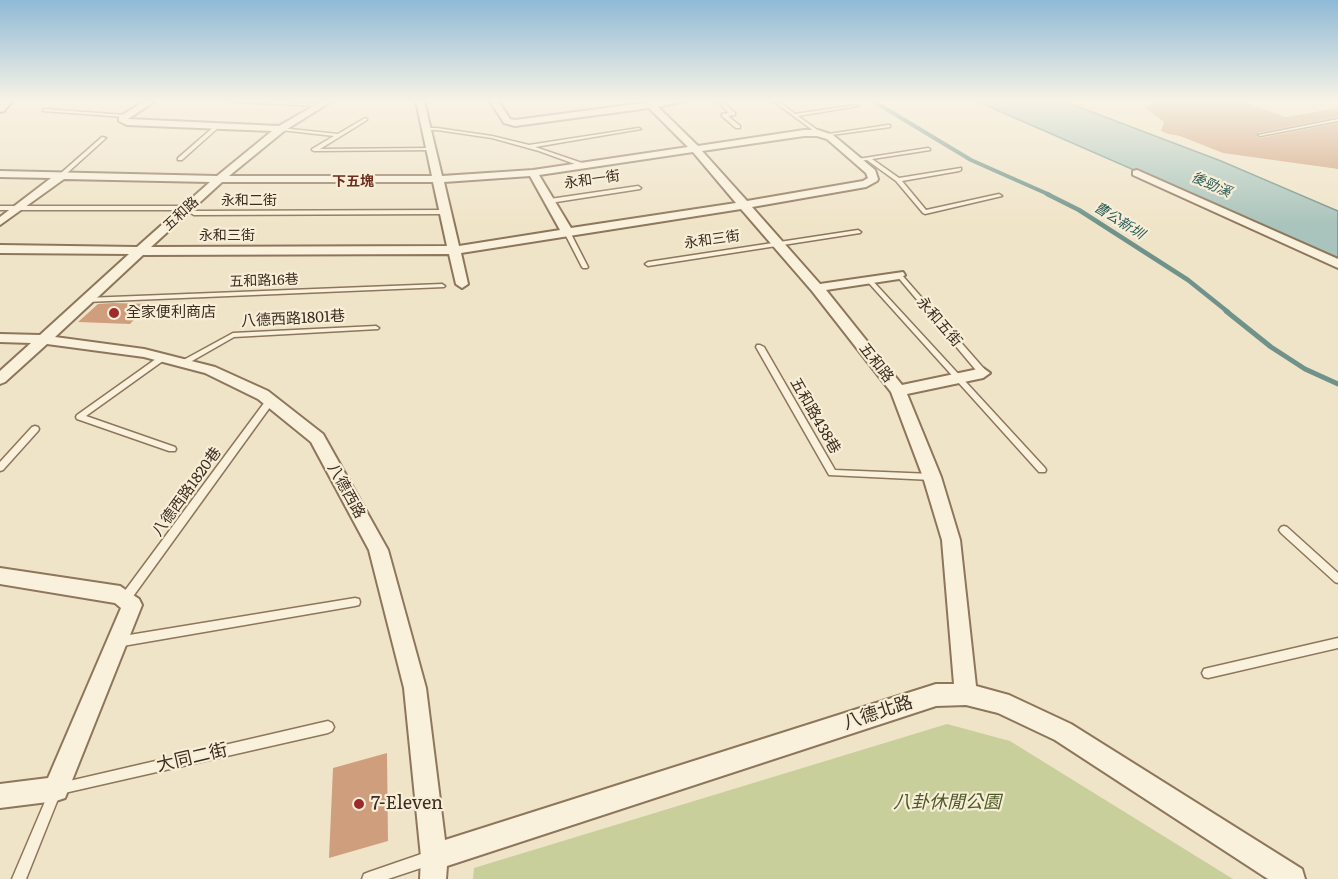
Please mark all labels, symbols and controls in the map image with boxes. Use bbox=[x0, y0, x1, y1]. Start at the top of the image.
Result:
street label: 永和一街 bbox=[563, 168, 621, 192]
water label: 後勁溪 bbox=[1188, 169, 1234, 201]
district label: 下五塊 bbox=[332, 174, 374, 190]
street label: 永和二街 bbox=[221, 193, 277, 209]
street label: 五和路 bbox=[160, 194, 202, 234]
water label: 曹公新圳 bbox=[1091, 199, 1147, 243]
street label: 永和三街 bbox=[199, 228, 255, 244]
street label: 永和三街 bbox=[683, 228, 741, 252]
street label: 五和路16巷 bbox=[229, 271, 299, 291]
street label: 永和五街 bbox=[913, 293, 965, 351]
place label: 全家便利商店 bbox=[126, 304, 216, 322]
marker: 全家便利商店 bbox=[107, 306, 121, 320]
street label: 八德西路1801巷 bbox=[241, 307, 345, 331]
street label: 五和路 bbox=[855, 340, 897, 386]
street label: 五和路438巷 bbox=[786, 375, 844, 457]
street label: 八德西路1820巷 bbox=[149, 444, 225, 540]
street label: 八德西路 bbox=[324, 460, 368, 522]
street label: 八德北路 bbox=[840, 692, 916, 734]
street label: 大同二街 bbox=[154, 739, 230, 777]
park label: 八卦休閒公園 bbox=[893, 792, 1001, 814]
place label: 7-Eleven bbox=[371, 793, 443, 815]
marker: 7-Eleven bbox=[352, 797, 366, 811]

